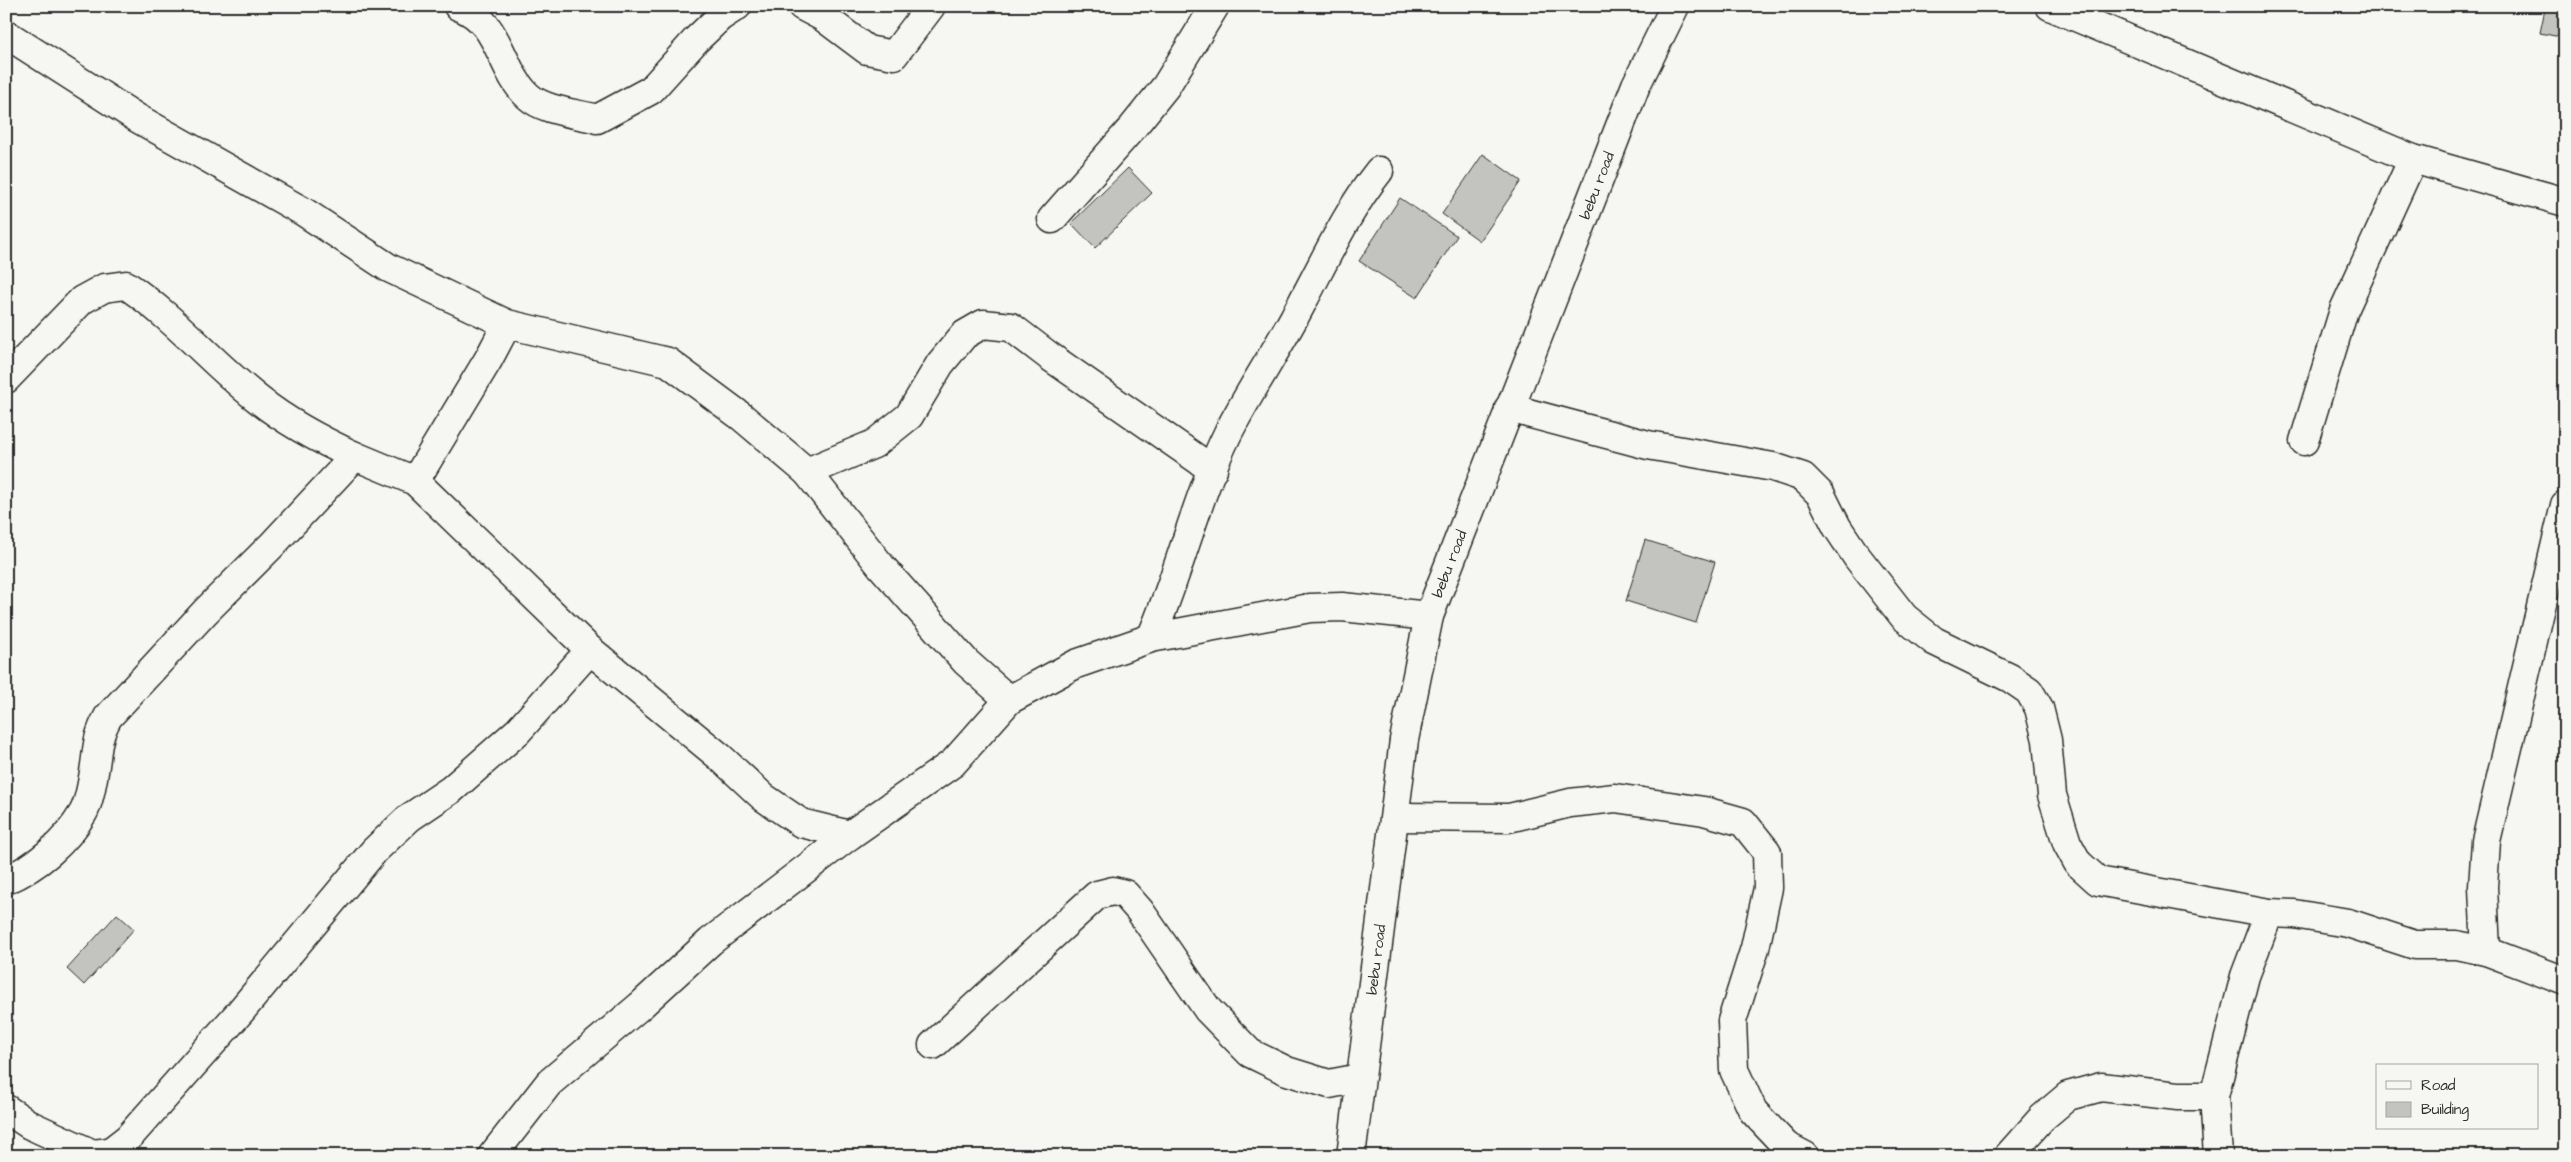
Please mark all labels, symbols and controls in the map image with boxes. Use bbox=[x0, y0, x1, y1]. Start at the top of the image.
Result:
street label: bebu road bbox=[1575, 149, 1620, 222]
street label: bebu road bbox=[1427, 527, 1473, 601]
street label: bebu road bbox=[1362, 923, 1391, 996]
legend bbox=[2376, 1064, 2538, 1130]
text: Road bbox=[2421, 1075, 2456, 1096]
text: Building bbox=[2421, 1099, 2469, 1121]

